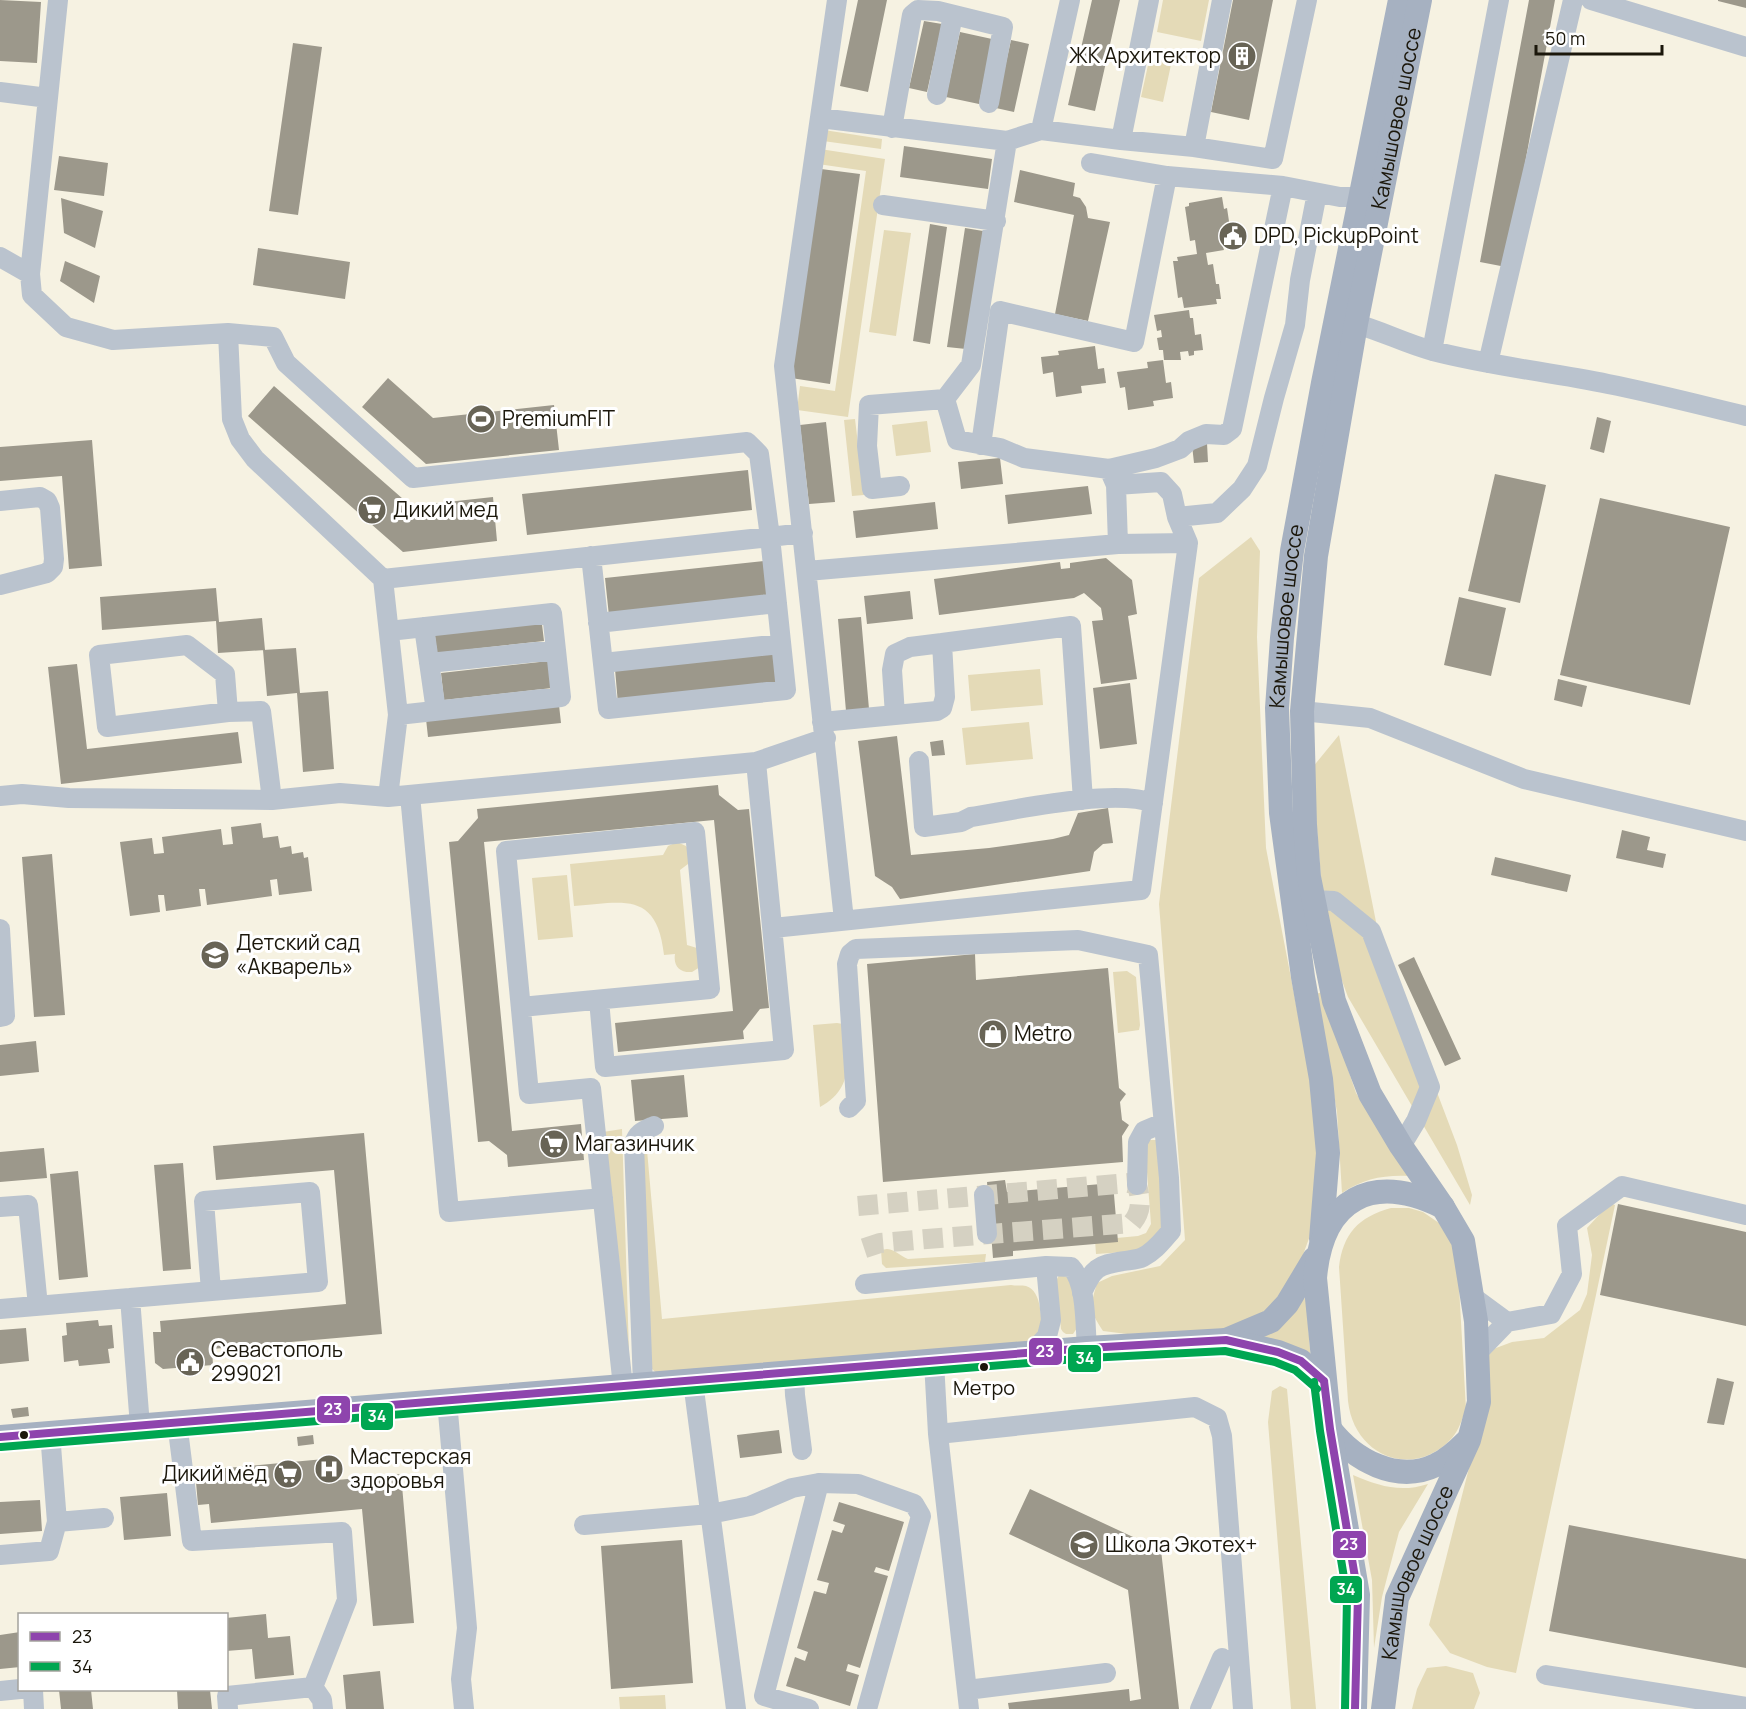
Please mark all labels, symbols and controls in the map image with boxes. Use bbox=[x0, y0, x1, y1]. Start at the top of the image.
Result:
scale bar bbox=[1536, 18, 1662, 56]
street label: Камышовое шоссе bbox=[1364, 25, 1427, 212]
text: 50 m bbox=[1545, 26, 1585, 50]
building icon: ЖК Архитектор bbox=[1226, 40, 1258, 72]
place label: ЖК Архитектор bbox=[1069, 41, 1221, 69]
public building icon: DPD, PickupPoint bbox=[1217, 220, 1249, 252]
place label: DPD, PickupPoint bbox=[1254, 221, 1419, 249]
sports icon: PremiumFIT bbox=[465, 403, 497, 435]
place label: PremiumFIT bbox=[502, 404, 615, 432]
supermarket icon: Дикий мед bbox=[356, 494, 388, 526]
place label: Дикий мед bbox=[393, 495, 498, 523]
street label: Камышовое шоссе bbox=[1262, 522, 1310, 709]
place label: Детский сад «Акварель» bbox=[236, 928, 360, 980]
school or university icon: Детский сад «Акварель» bbox=[199, 939, 231, 971]
shop icon: Metro bbox=[977, 1018, 1009, 1050]
place label: Metro bbox=[1014, 1019, 1072, 1047]
supermarket icon: Магазинчик bbox=[538, 1128, 570, 1160]
place label: Магазинчик bbox=[575, 1129, 695, 1157]
place label: Севастополь 299021 bbox=[211, 1335, 343, 1387]
line badge: 23 bbox=[1028, 1337, 1063, 1366]
text: 23 bbox=[1036, 1340, 1054, 1362]
line badge: 34 bbox=[1067, 1344, 1102, 1373]
public building icon: Севастополь 299021 bbox=[174, 1346, 206, 1378]
text: 34 bbox=[1075, 1347, 1095, 1369]
marker: Метро bbox=[978, 1361, 990, 1373]
place label: Метро bbox=[953, 1374, 1015, 1401]
line badge: 23 bbox=[316, 1395, 351, 1424]
text: 23 bbox=[324, 1398, 342, 1420]
line badge: 34 bbox=[360, 1402, 394, 1431]
text: 34 bbox=[367, 1405, 387, 1427]
unlabelled marker bbox=[18, 1429, 30, 1441]
place label: Мастерская здоровья bbox=[350, 1442, 471, 1494]
hospital icon: Мастерская здоровья bbox=[313, 1453, 345, 1485]
supermarket icon: Дикий мёд bbox=[272, 1458, 304, 1490]
place label: Дикий мёд bbox=[162, 1459, 267, 1487]
street label: Камышовое шоссе bbox=[1374, 1480, 1460, 1661]
school or university icon: Школа Экотех+ bbox=[1068, 1529, 1100, 1561]
place label: Школа Экотех+ bbox=[1105, 1530, 1257, 1558]
line badge: 23 bbox=[1332, 1530, 1367, 1559]
text: 23 bbox=[1340, 1533, 1358, 1555]
line badge: 34 bbox=[1329, 1575, 1363, 1604]
text: 34 bbox=[1336, 1578, 1356, 1600]
legend bbox=[18, 1613, 228, 1691]
text: 23 bbox=[72, 1624, 92, 1648]
text: 34 bbox=[72, 1654, 93, 1678]

